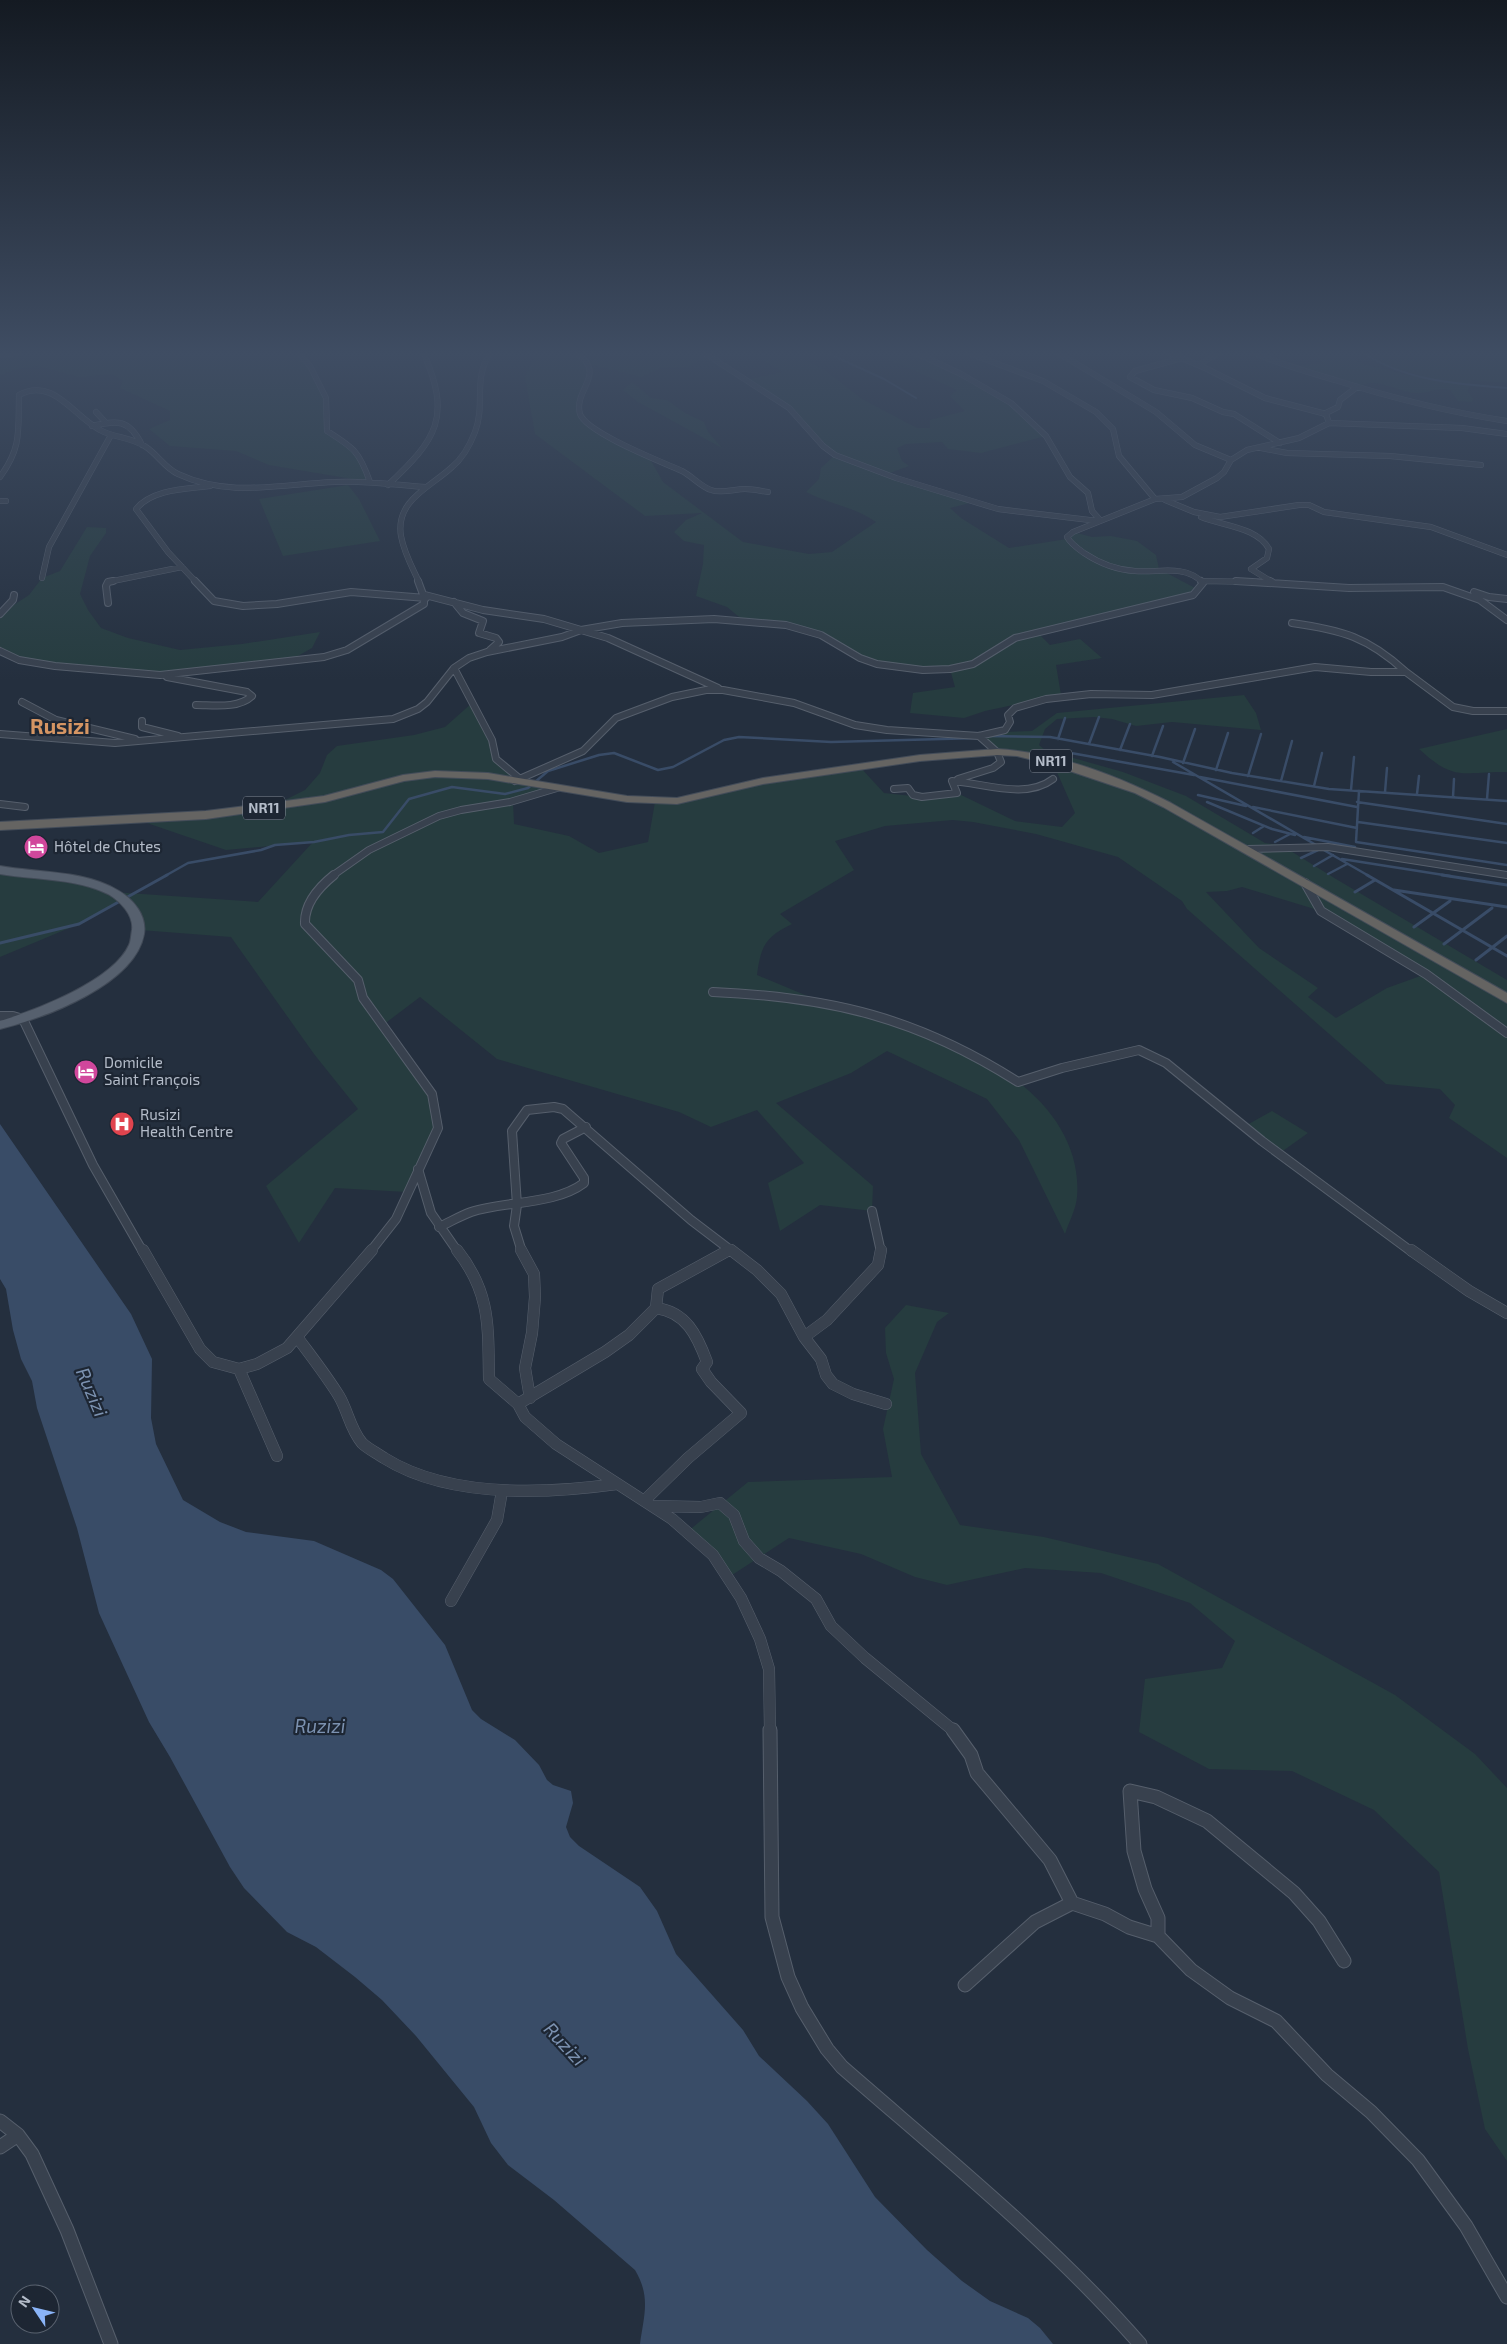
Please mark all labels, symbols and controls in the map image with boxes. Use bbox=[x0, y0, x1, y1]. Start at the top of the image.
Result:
district label: Rusizi bbox=[30, 713, 90, 738]
road number: NR11 bbox=[1030, 749, 1072, 772]
road number: NR11 bbox=[243, 796, 285, 820]
hotel icon: Hôtel de Chutes bbox=[23, 834, 49, 860]
place label: Hôtel de Chutes bbox=[54, 837, 161, 855]
place label: Domicile Saint François bbox=[104, 1053, 200, 1089]
hotel icon: Domicile Saint François bbox=[73, 1059, 99, 1085]
place label: Rusizi Health Centre bbox=[140, 1105, 233, 1140]
hospital icon: Rusizi Health Centre bbox=[109, 1111, 135, 1137]
water label: Ruzizi bbox=[72, 1364, 113, 1420]
water label: Ruzizi bbox=[294, 1714, 346, 1737]
water label: Ruzizi bbox=[540, 2017, 591, 2070]
north arrow bbox=[10, 2284, 60, 2334]
text: N bbox=[14, 2292, 34, 2310]

